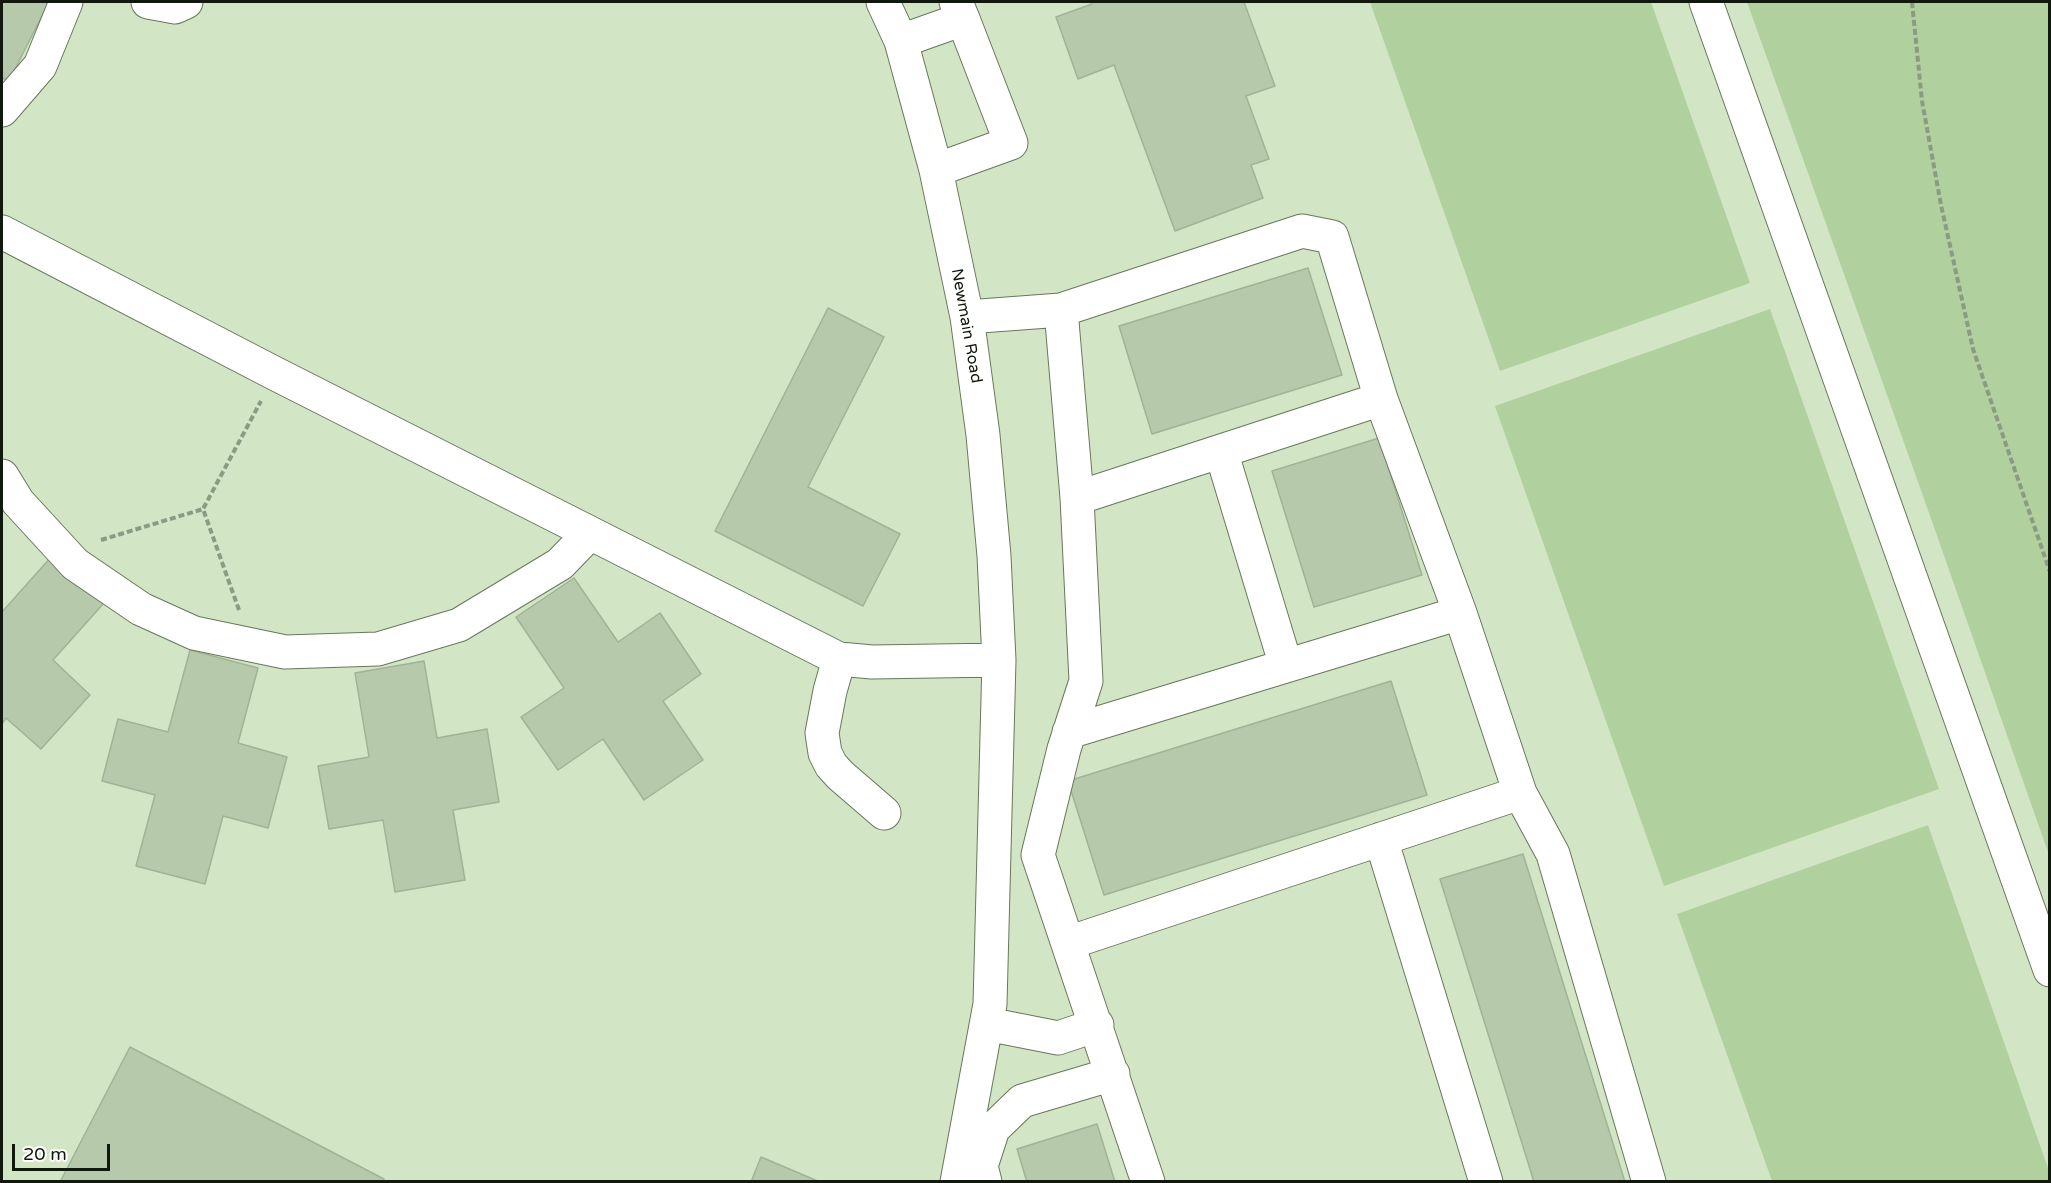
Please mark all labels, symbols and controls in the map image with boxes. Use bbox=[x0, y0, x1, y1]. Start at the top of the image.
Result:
street label: Newmain Road bbox=[946, 267, 986, 385]
scale bar bbox=[15, 1132, 112, 1170]
text: 20 m bbox=[23, 1143, 67, 1165]

